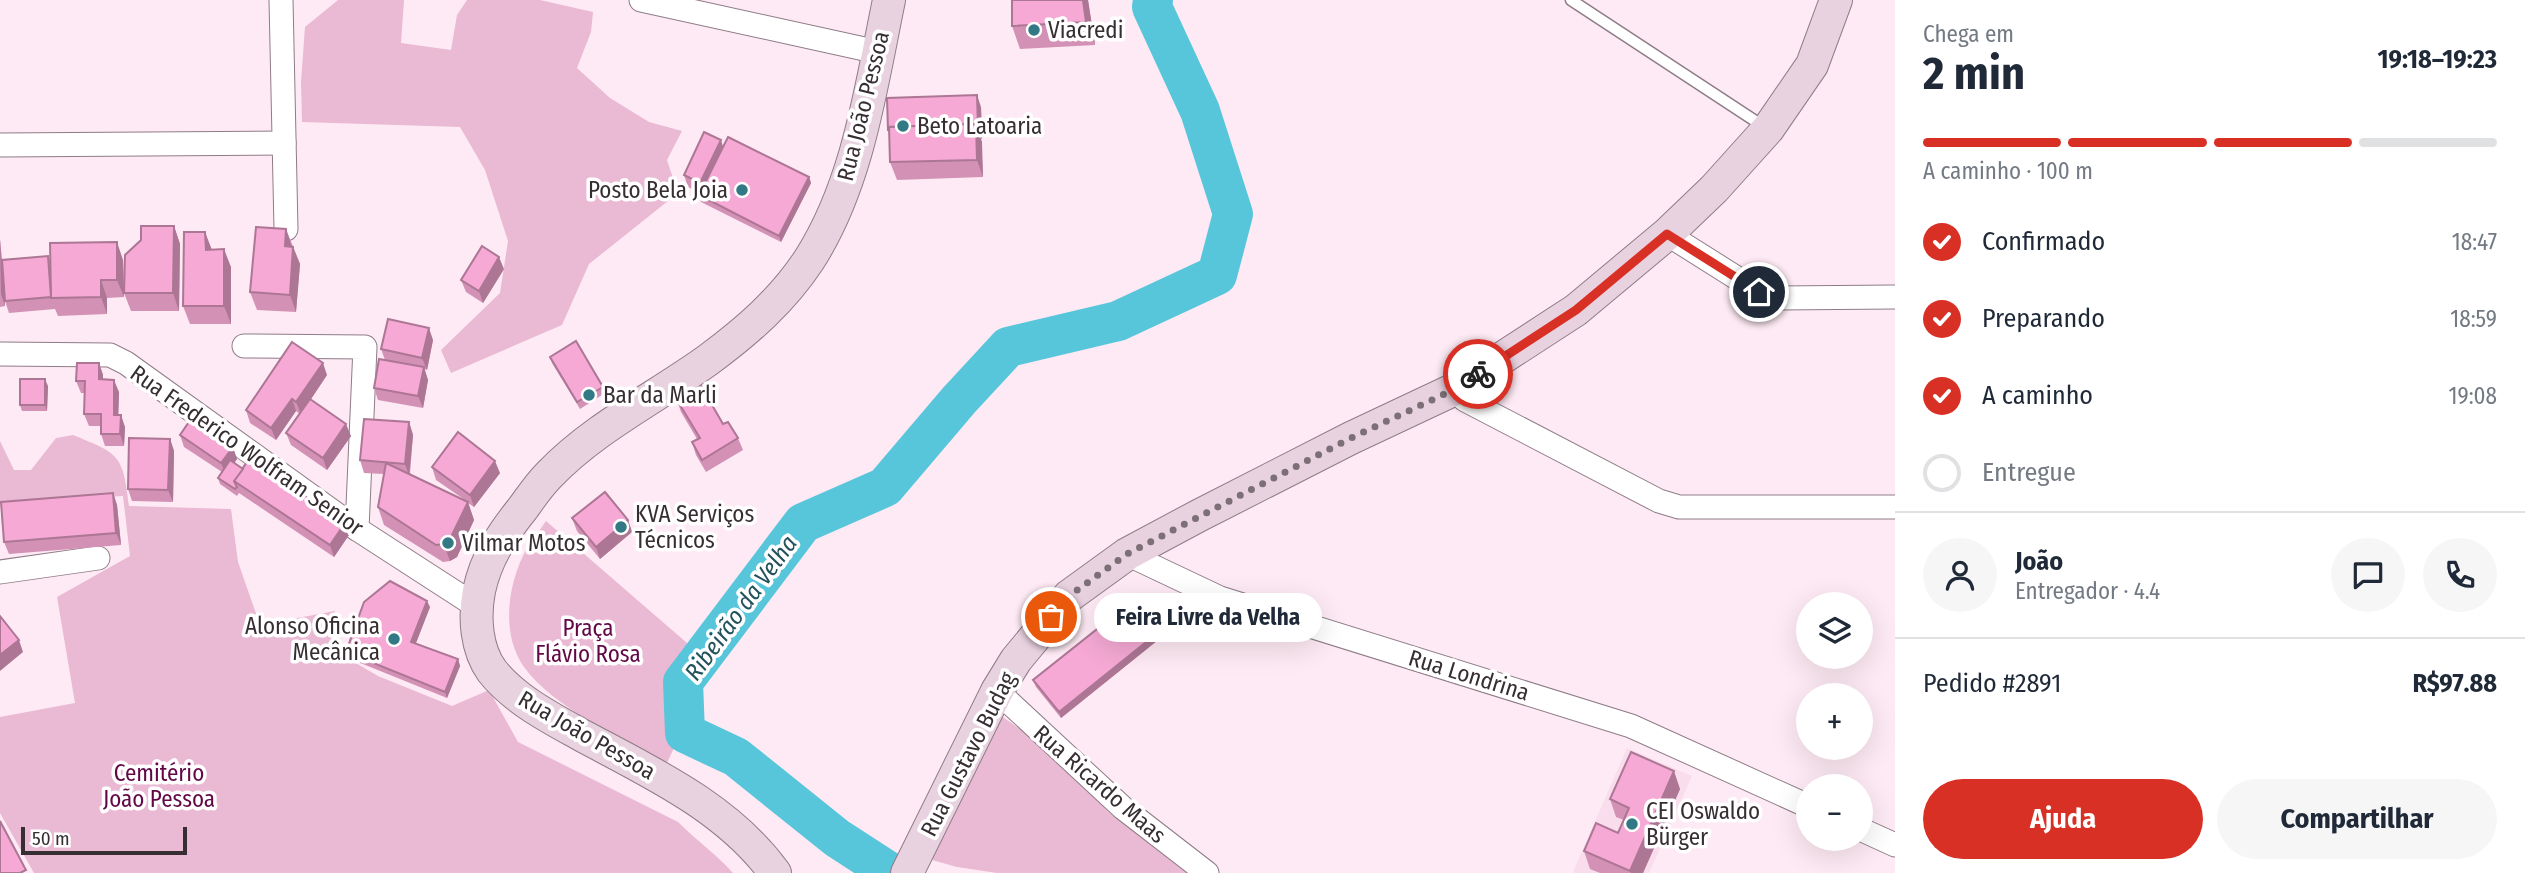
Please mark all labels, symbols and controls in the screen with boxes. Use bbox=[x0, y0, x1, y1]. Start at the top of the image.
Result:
place label: Viacredi bbox=[1048, 16, 1124, 44]
text: Chega em bbox=[1923, 20, 2014, 48]
marker: Viacredi bbox=[1026, 22, 1042, 38]
street label: Rua João Pessoa bbox=[831, 28, 895, 184]
text: 19:18–19:23 bbox=[2378, 44, 2497, 75]
text: 2 min bbox=[1923, 46, 2025, 101]
place label: Beto Latoaria bbox=[917, 112, 1042, 140]
marker: Beto Latoaria bbox=[895, 118, 911, 134]
text: A caminho · 100 m bbox=[1923, 157, 2093, 185]
place label: Posto Bela Joia bbox=[588, 176, 728, 204]
marker: Posto Bela Joia bbox=[734, 182, 750, 198]
icon: check bbox=[1923, 223, 1961, 261]
text: Confirmado bbox=[1982, 226, 2105, 257]
text: 18:47 bbox=[2452, 228, 2497, 256]
pin bbox=[1729, 262, 1789, 322]
icon: home bbox=[1740, 273, 1778, 311]
icon: check bbox=[1923, 300, 1961, 338]
text: Preparando bbox=[1982, 303, 2105, 334]
text: 18:59 bbox=[2450, 305, 2497, 333]
courier bbox=[1443, 339, 1513, 409]
icon: bike bbox=[1459, 355, 1497, 393]
street label: Rua Frederico Wolfram Senior bbox=[125, 359, 369, 541]
icon: check bbox=[1923, 377, 1961, 415]
text: A caminho bbox=[1982, 380, 2093, 411]
place label: Bar da Marli bbox=[603, 381, 717, 409]
text: 19:08 bbox=[2448, 382, 2497, 410]
marker: Bar da Marli bbox=[581, 387, 597, 403]
text: Entregue bbox=[1982, 457, 2076, 488]
place label: KVA Serviços Técnicos bbox=[635, 500, 754, 554]
marker: KVA Serviços Técnicos bbox=[613, 519, 629, 535]
place label: Vilmar Motos bbox=[462, 529, 586, 557]
water label: Ribeirão da Velha bbox=[679, 530, 803, 686]
marker: Vilmar Motos bbox=[440, 535, 456, 551]
button: person bbox=[1923, 538, 1997, 612]
button: chat bbox=[2331, 538, 2405, 612]
button: phone bbox=[2423, 538, 2497, 612]
text: João bbox=[2015, 546, 2063, 577]
text: Entregador · 4.4 bbox=[2015, 577, 2160, 605]
pin bbox=[1021, 587, 1081, 647]
callout: Feira Livre da Velha bbox=[1093, 592, 1320, 642]
map controls bbox=[1796, 592, 1873, 851]
button: layers bbox=[1796, 592, 1873, 669]
icon: bag bbox=[1032, 598, 1070, 636]
text: Feira Livre da Velha bbox=[1116, 603, 1300, 631]
place label: Alonso Oficina Mecânica bbox=[245, 612, 380, 666]
park label: Praça Flávio Rosa bbox=[535, 614, 641, 668]
marker: Alonso Oficina Mecânica bbox=[386, 631, 402, 647]
street label: Rua Londrina bbox=[1405, 643, 1533, 707]
street label: Rua Gustavo Budag bbox=[914, 667, 1022, 841]
text: Pedido #2891 bbox=[1923, 668, 2061, 699]
text: R$97.88 bbox=[2412, 668, 2497, 699]
button: + bbox=[1796, 683, 1873, 760]
street label: Rua João Pessoa bbox=[514, 685, 660, 785]
street label: Rua Ricardo Maas bbox=[1028, 719, 1172, 849]
park label: Cemitério João Pessoa bbox=[103, 759, 215, 813]
button: − bbox=[1796, 774, 1873, 851]
button: Ajuda bbox=[1923, 779, 2203, 859]
button: Compartilhar bbox=[2217, 779, 2497, 859]
place label: CEI Oswaldo Bürger bbox=[1646, 797, 1760, 851]
marker: CEI Oswaldo Bürger bbox=[1624, 816, 1640, 832]
scale bar bbox=[21, 824, 187, 856]
text: 50 m bbox=[32, 827, 70, 850]

